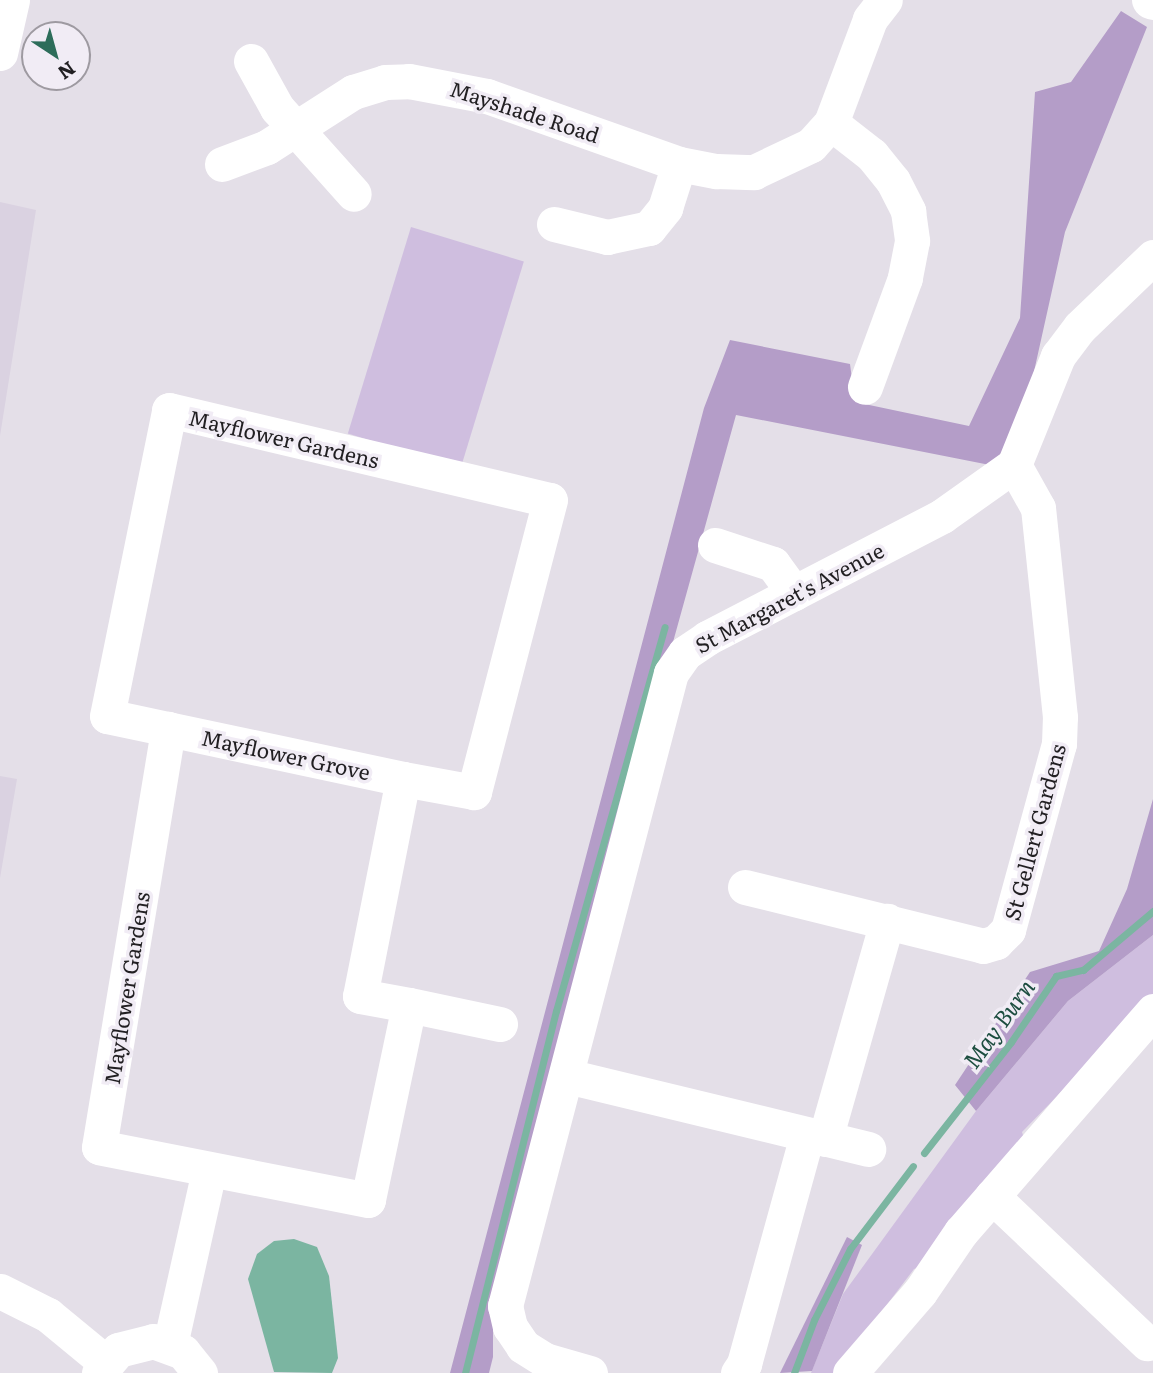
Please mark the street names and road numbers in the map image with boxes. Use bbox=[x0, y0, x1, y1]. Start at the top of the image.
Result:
street label: Mayshade Road bbox=[447, 75, 603, 147]
street label: Mayflower Gardens bbox=[186, 404, 382, 472]
street label: St Margaret's Avenue bbox=[690, 537, 888, 657]
street label: Mayflower Grove bbox=[199, 724, 373, 784]
street label: St Gellert Gardens bbox=[998, 741, 1070, 923]
street label: Mayflower Gardens bbox=[98, 890, 154, 1086]

